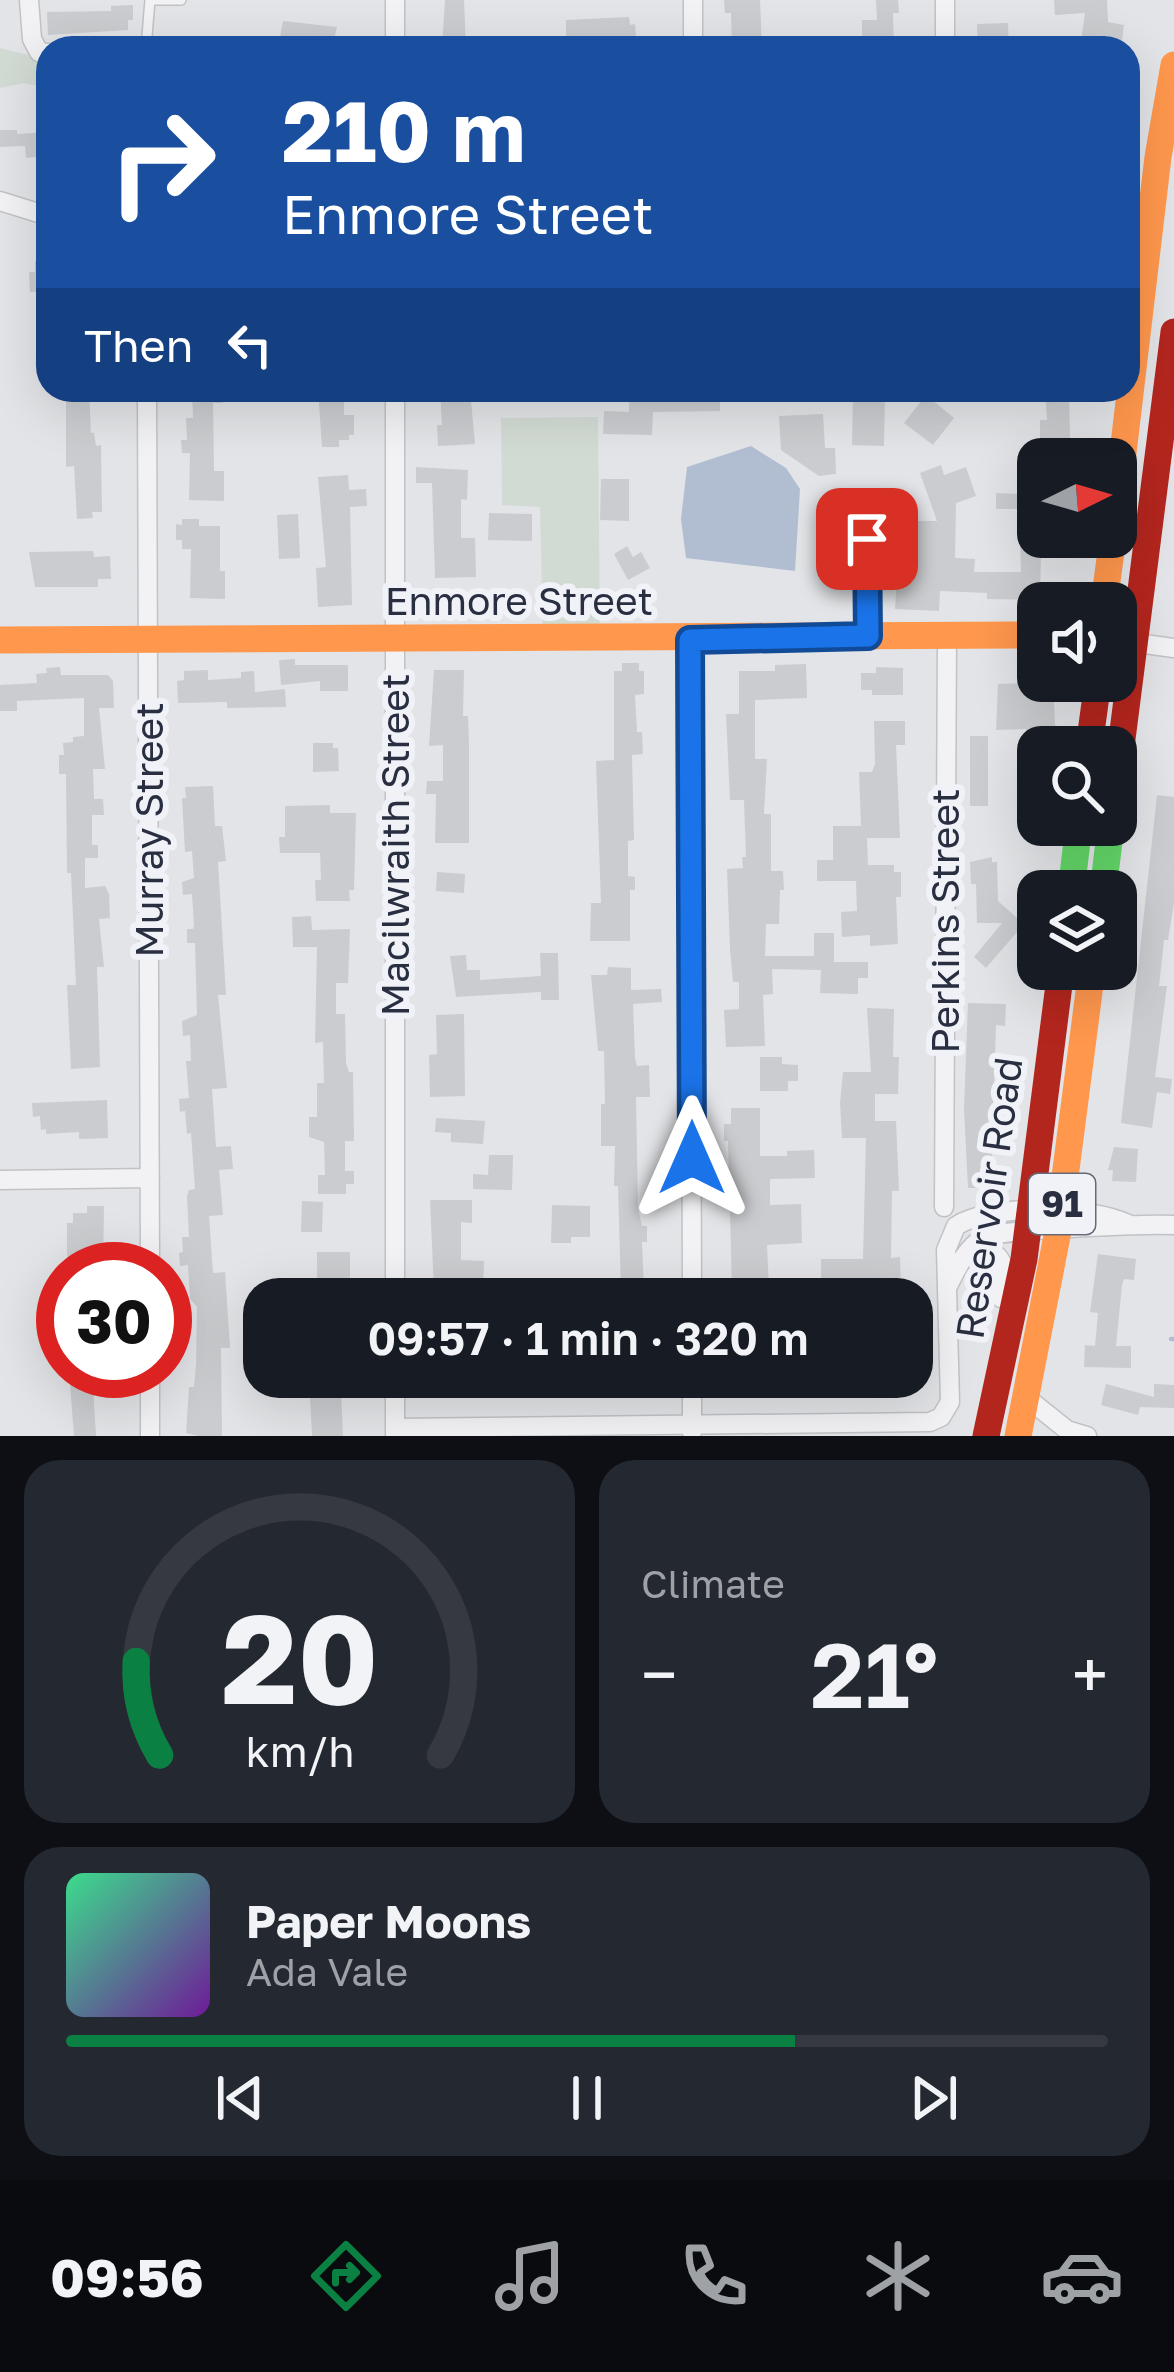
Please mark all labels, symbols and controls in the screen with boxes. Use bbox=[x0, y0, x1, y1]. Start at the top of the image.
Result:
text: 210 m bbox=[282, 80, 526, 180]
icon: right bbox=[84, 84, 240, 240]
text: Enmore Street bbox=[282, 181, 654, 246]
icon: left bbox=[217, 312, 283, 378]
text: Then bbox=[84, 318, 193, 372]
north arrow bbox=[1017, 438, 1137, 558]
map controls bbox=[1017, 438, 1137, 990]
pin bbox=[816, 488, 918, 590]
icon: arrive bbox=[834, 506, 900, 572]
street label: Enmore Street bbox=[385, 577, 653, 624]
button: sound bbox=[1017, 582, 1137, 702]
street label: Macilwraith Street bbox=[371, 673, 418, 1017]
street label: Murray Street bbox=[125, 702, 172, 958]
button: search bbox=[1017, 726, 1137, 846]
street label: Perkins Street bbox=[921, 788, 968, 1054]
button: layers bbox=[1017, 870, 1137, 990]
street label: Reservoir Road bbox=[945, 1054, 1032, 1342]
position arrow bbox=[629, 1095, 755, 1221]
road number: 91 bbox=[1029, 1174, 1095, 1234]
speed limit sign: 30 bbox=[36, 1242, 192, 1398]
text: 09:57 · 1 min · 320 m bbox=[367, 1311, 809, 1365]
text: Climate bbox=[641, 1560, 785, 1607]
text: 20 bbox=[221, 1582, 378, 1731]
text: 21° bbox=[811, 1620, 938, 1728]
text: − bbox=[641, 1634, 677, 1714]
text: + bbox=[1072, 1634, 1108, 1714]
text: km/h bbox=[245, 1724, 354, 1775]
text: Paper Moons bbox=[246, 1894, 531, 1948]
text: Ada Vale bbox=[246, 1948, 408, 1995]
icon: previous bbox=[207, 2065, 273, 2131]
icon: pause bbox=[554, 2065, 620, 2131]
icon: next bbox=[901, 2065, 967, 2131]
icon: directions bbox=[304, 2234, 388, 2318]
icon: music bbox=[488, 2234, 572, 2318]
icon: phone bbox=[672, 2234, 756, 2318]
icon: climate bbox=[856, 2234, 940, 2318]
icon: car bbox=[1040, 2234, 1124, 2318]
text: 09:56 bbox=[50, 2244, 204, 2309]

